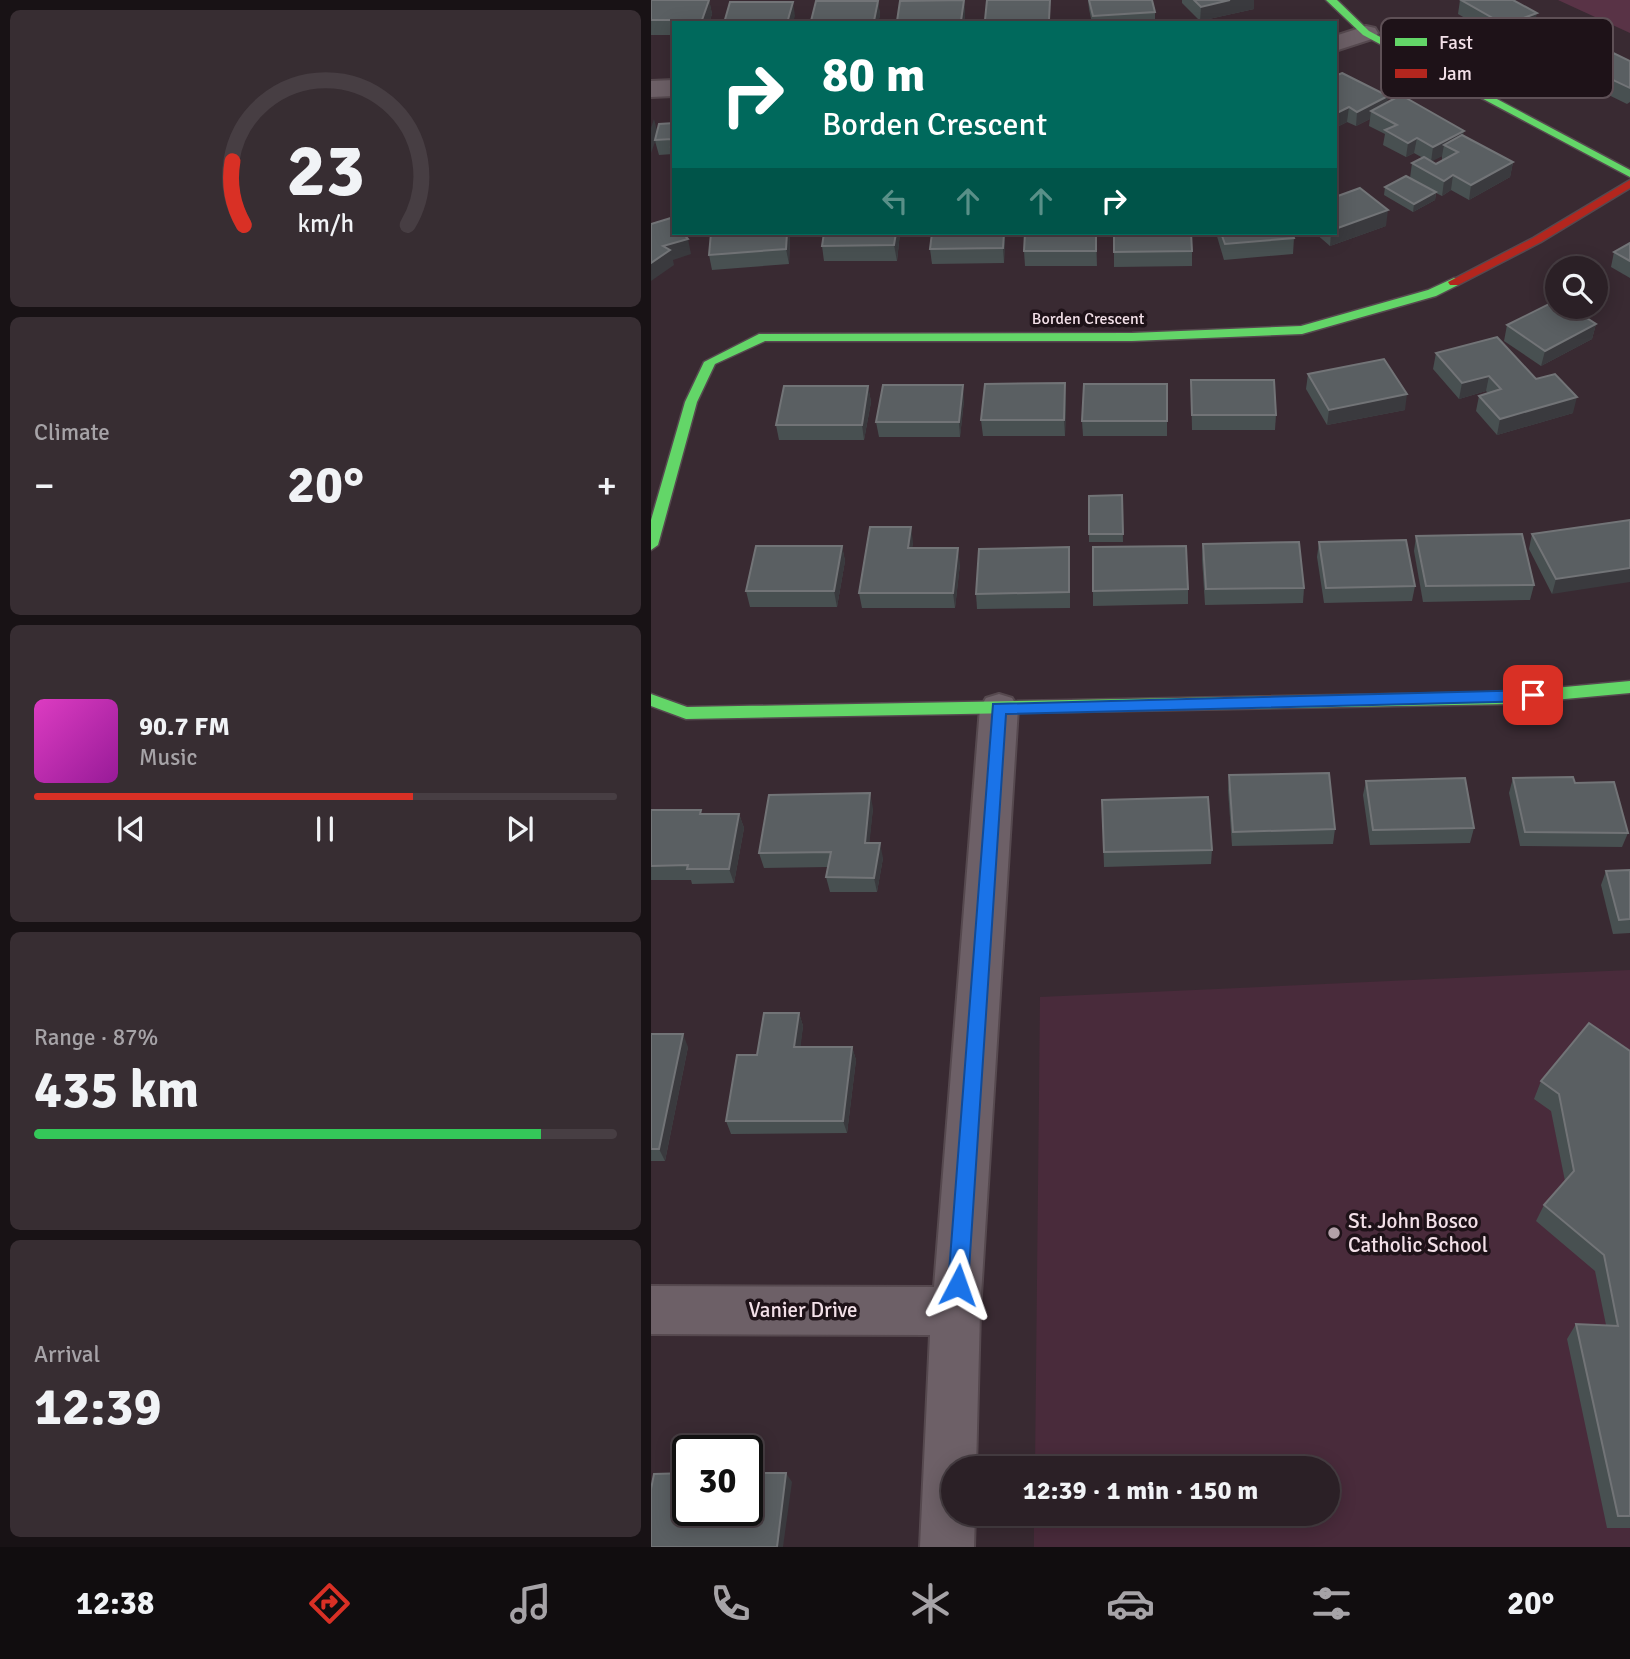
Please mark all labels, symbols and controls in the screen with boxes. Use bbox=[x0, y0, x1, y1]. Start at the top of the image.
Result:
legend bbox=[1381, 18, 1613, 98]
text: Fast bbox=[1439, 31, 1473, 55]
text: 80 m bbox=[822, 45, 925, 105]
icon: right bbox=[707, 49, 798, 140]
text: Jam bbox=[1439, 62, 1472, 86]
text: Borden Crescent bbox=[822, 105, 1047, 144]
text: 23 bbox=[286, 127, 365, 216]
icon: left bbox=[876, 182, 914, 220]
icon: ahead bbox=[949, 182, 987, 220]
icon: ahead bbox=[1022, 182, 1060, 220]
icon: right bbox=[1095, 182, 1133, 220]
text: km/h bbox=[297, 208, 354, 239]
map controls bbox=[1545, 256, 1608, 319]
button: search bbox=[1545, 256, 1608, 319]
street label: Borden Crescent bbox=[1032, 309, 1145, 329]
text: Climate bbox=[34, 418, 110, 447]
text: 20° bbox=[287, 453, 364, 517]
text: − bbox=[34, 462, 55, 509]
text: + bbox=[596, 462, 617, 509]
pin bbox=[1503, 665, 1563, 725]
icon: arrive bbox=[1514, 676, 1552, 714]
text: 90.7 FM bbox=[139, 711, 230, 743]
text: Music bbox=[139, 743, 197, 772]
icon: previous bbox=[112, 810, 150, 848]
icon: pause bbox=[306, 810, 344, 848]
icon: next bbox=[501, 810, 539, 848]
text: Range · 87% bbox=[34, 1023, 158, 1052]
text: 435 km bbox=[34, 1058, 199, 1122]
place label: St. John Bosco Catholic School bbox=[1348, 1208, 1488, 1258]
marker: St. John Bosco Catholic School bbox=[1326, 1225, 1342, 1241]
position arrow bbox=[921, 1248, 995, 1322]
street label: Vanier Drive bbox=[749, 1297, 857, 1323]
text: Arrival bbox=[34, 1340, 100, 1369]
text: 12:39 bbox=[34, 1375, 162, 1439]
speed limit sign: 30 bbox=[672, 1435, 763, 1526]
text: 12:39 · 1 min · 150 m bbox=[1023, 1475, 1258, 1507]
icon: directions bbox=[305, 1579, 354, 1628]
icon: music bbox=[506, 1579, 555, 1628]
icon: phone bbox=[706, 1579, 755, 1628]
icon: climate bbox=[906, 1579, 955, 1628]
icon: car bbox=[1106, 1579, 1155, 1628]
icon: filters bbox=[1307, 1579, 1356, 1628]
text: 12:38 bbox=[76, 1584, 154, 1623]
text: 20° bbox=[1507, 1584, 1554, 1623]

